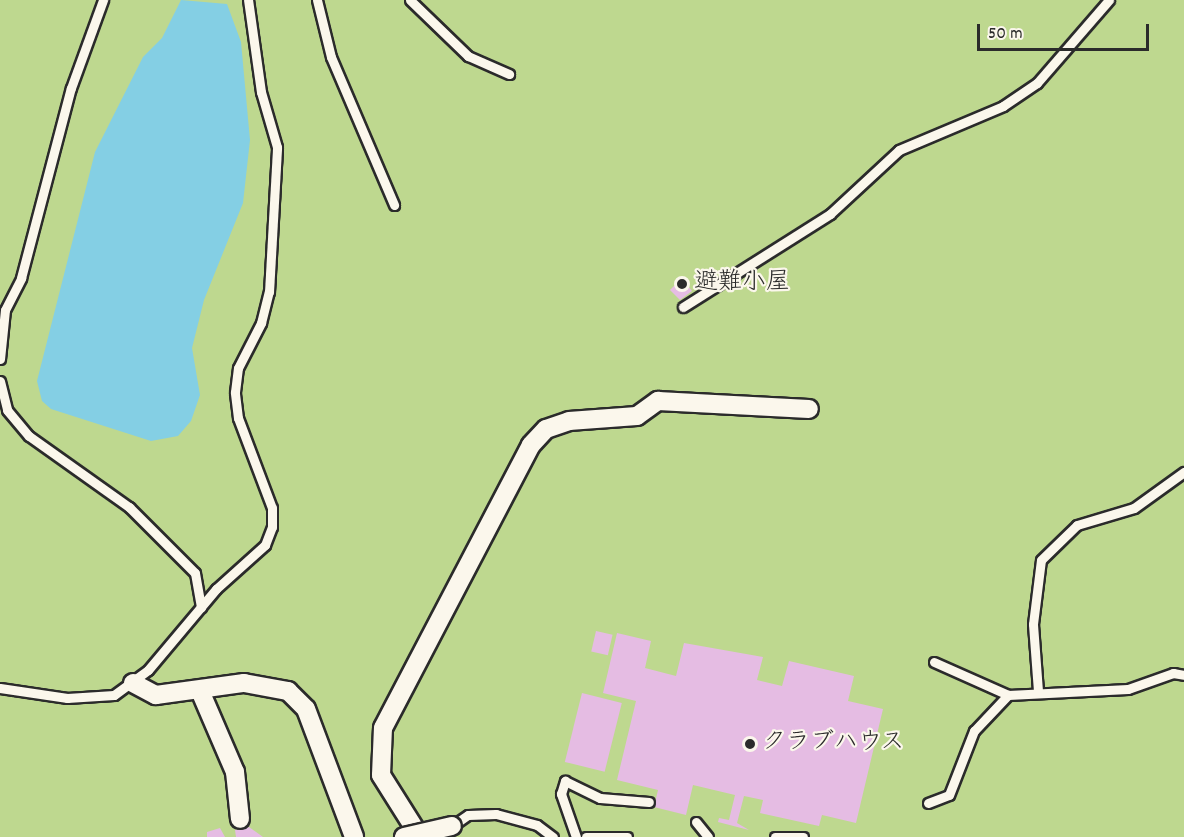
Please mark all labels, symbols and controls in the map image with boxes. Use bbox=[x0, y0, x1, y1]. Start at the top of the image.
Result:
scale bar bbox=[980, 12, 1152, 50]
text: 50 m bbox=[988, 22, 1023, 47]
place label: 避難小屋 bbox=[694, 270, 790, 298]
marker: 避難小屋 bbox=[675, 277, 689, 291]
place label: クラブハウス bbox=[762, 730, 906, 758]
marker: クラブハウス bbox=[743, 737, 757, 751]

